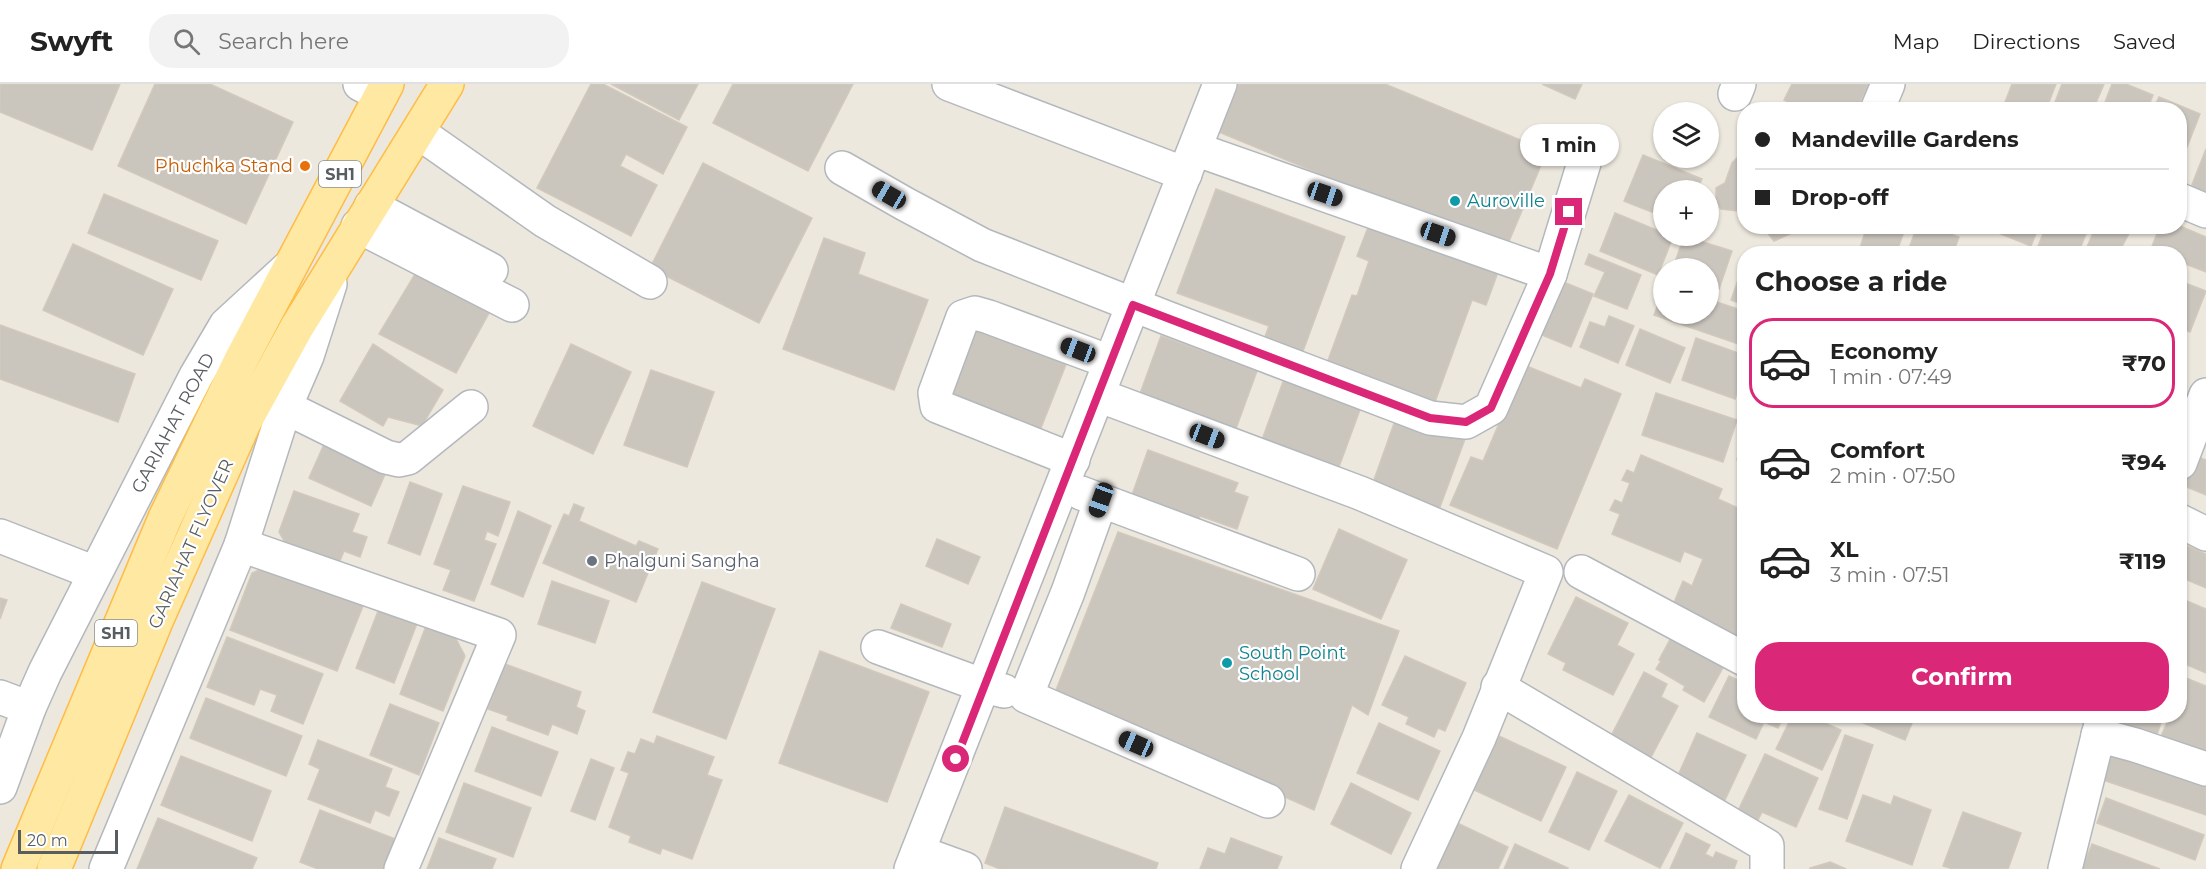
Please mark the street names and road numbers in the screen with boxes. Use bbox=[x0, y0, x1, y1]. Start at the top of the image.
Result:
road number: SH1 bbox=[319, 161, 361, 187]
street label: GARIAHAT ROAD bbox=[127, 349, 219, 497]
street label: GARIAHAT FLYOVER bbox=[144, 456, 238, 632]
road number: SH1 bbox=[95, 620, 137, 646]

